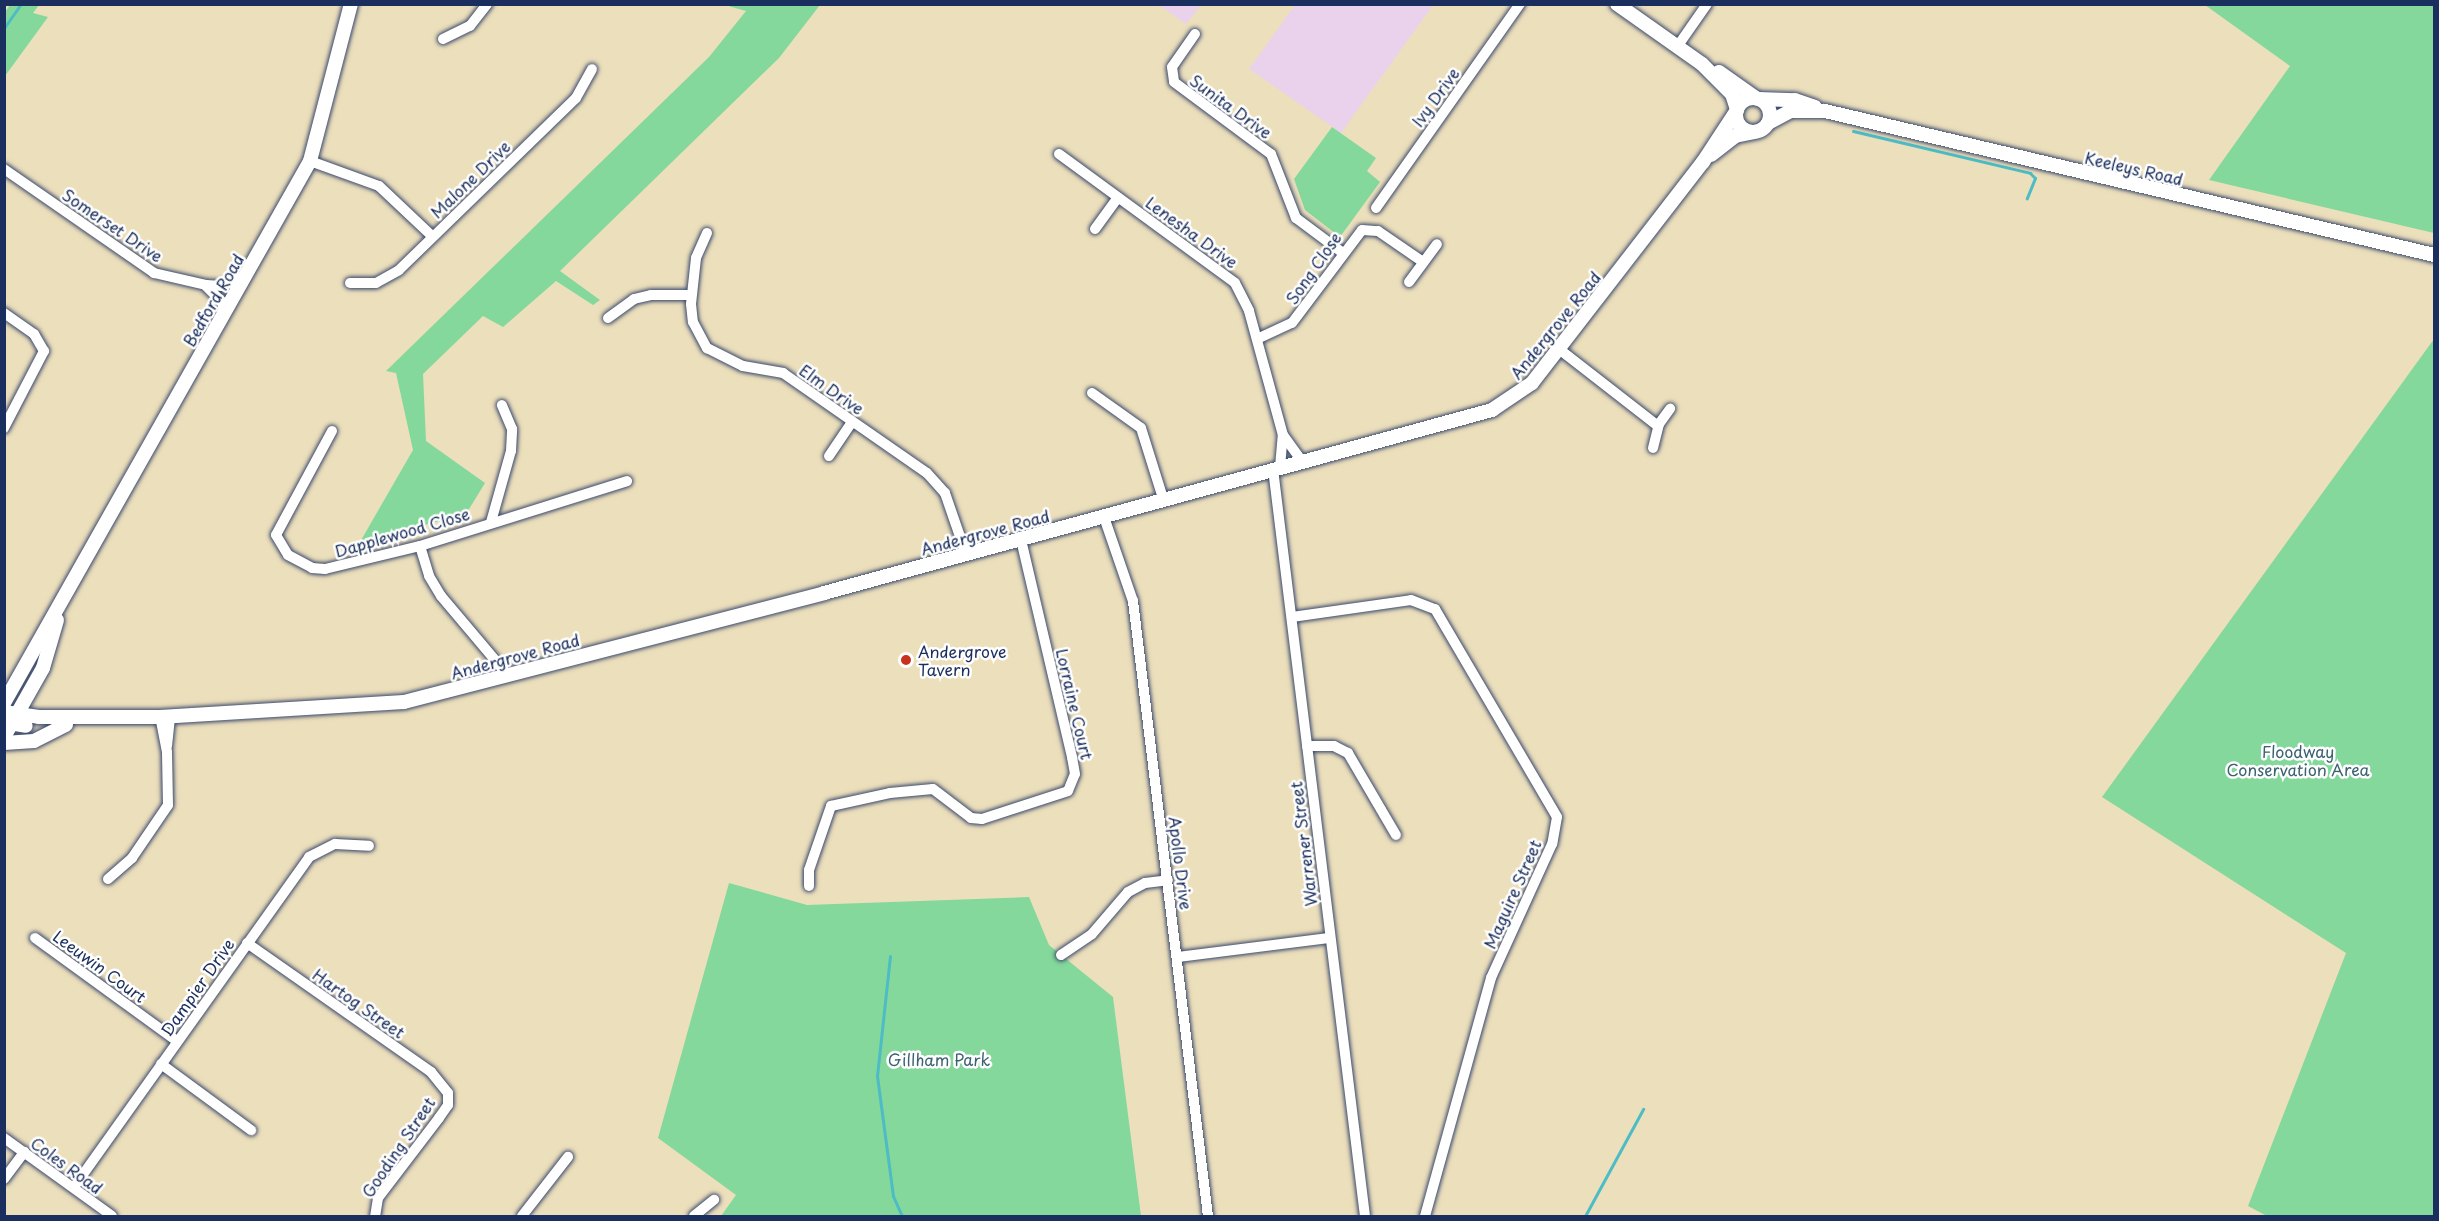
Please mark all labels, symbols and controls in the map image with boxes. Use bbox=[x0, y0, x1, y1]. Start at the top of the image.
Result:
street label: Ivy Drive bbox=[1407, 64, 1463, 130]
street label: Sunita Drive bbox=[1186, 70, 1276, 142]
street label: Malone Drive bbox=[426, 136, 514, 222]
street label: Keeleys Road bbox=[2083, 147, 2185, 189]
street label: Somerset Drive bbox=[59, 184, 167, 266]
street label: Lenesha Drive bbox=[1143, 192, 1241, 272]
street label: Song Close bbox=[1281, 228, 1345, 308]
street label: Bedford Road bbox=[179, 250, 247, 350]
street label: Andergrove Road bbox=[1506, 268, 1604, 382]
street label: Elm Drive bbox=[796, 360, 868, 418]
street label: Dapplewood Close bbox=[332, 503, 472, 561]
street label: Andergrove Road bbox=[919, 506, 1051, 558]
street label: Andergrove Road bbox=[449, 630, 581, 682]
place label: Andergrove Tavern bbox=[918, 641, 1007, 679]
street label: Lorraine Court bbox=[1053, 646, 1097, 762]
marker: Andergrove Tavern bbox=[899, 653, 913, 667]
park label: Floodway Conservation Area bbox=[2226, 741, 2370, 779]
street label: Warrener Street bbox=[1286, 780, 1320, 908]
street label: Apollo Drive bbox=[1166, 815, 1196, 911]
street label: Maguire Street bbox=[1479, 837, 1545, 951]
street label: Leeuwin Court bbox=[50, 926, 150, 1006]
street label: Dampier Drive bbox=[156, 935, 238, 1039]
street label: Hartog Street bbox=[310, 964, 408, 1042]
park label: Gillham Park bbox=[888, 1049, 990, 1069]
street label: Gooding Street bbox=[358, 1093, 438, 1201]
street label: Coles Road bbox=[27, 1132, 107, 1198]

